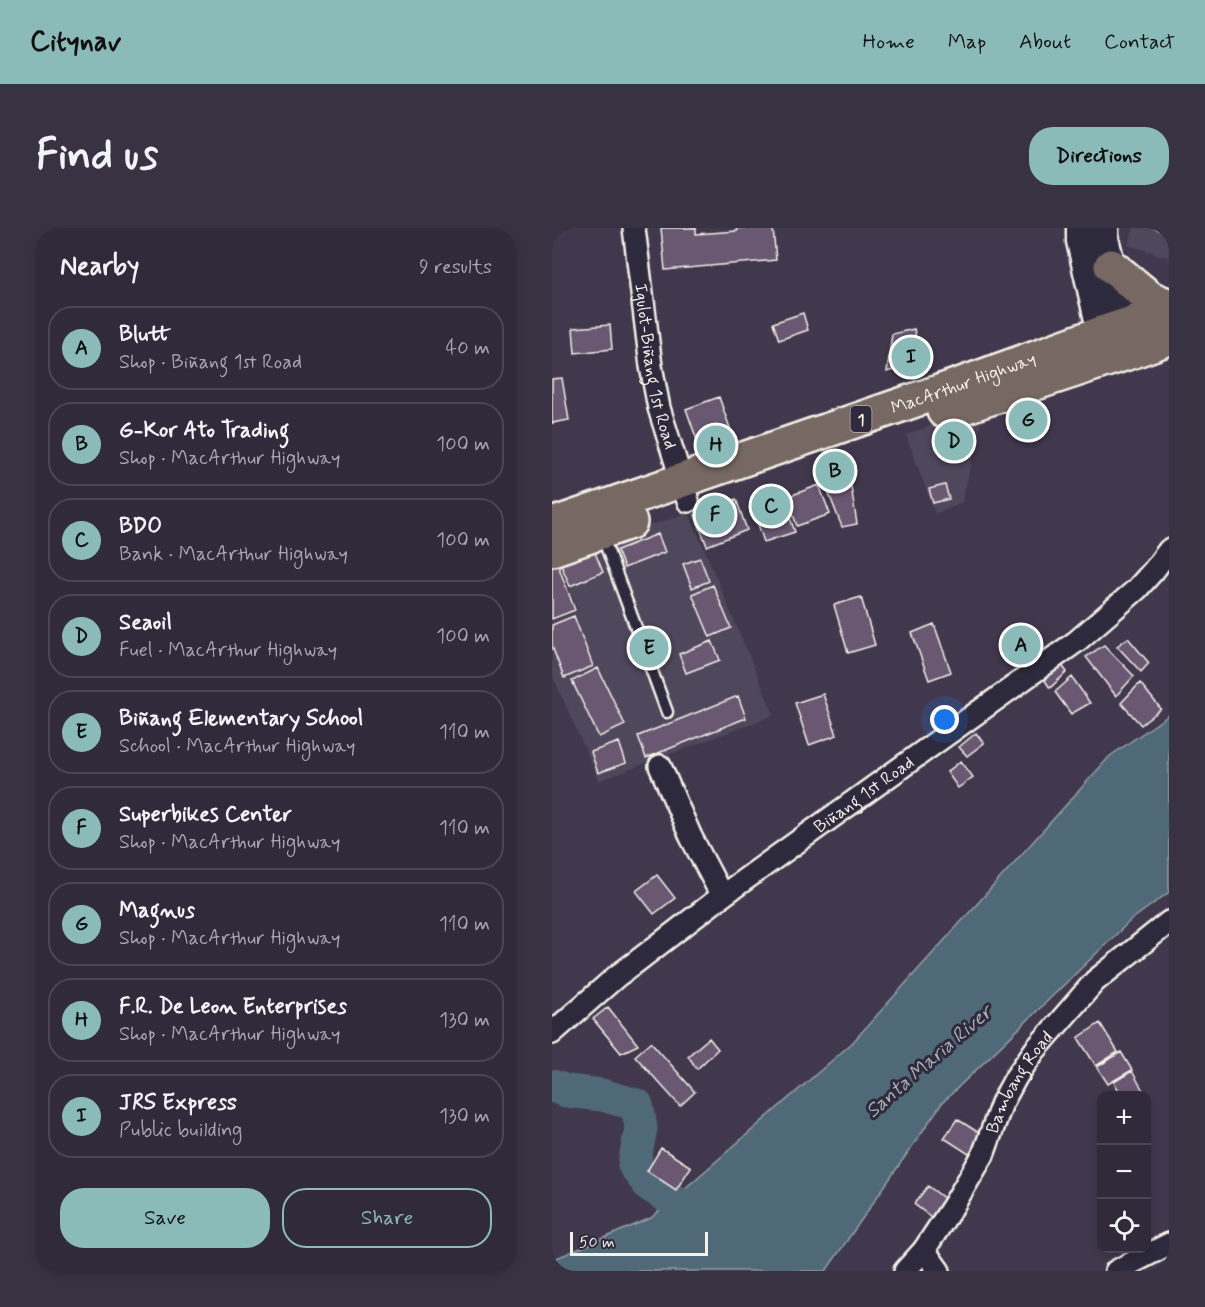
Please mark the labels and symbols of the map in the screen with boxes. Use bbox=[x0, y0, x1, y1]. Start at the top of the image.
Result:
street label: Igulot-Biñang 1st Road bbox=[628, 282, 682, 452]
pin: I bbox=[892, 334, 930, 380]
street label: MacArthur Highway bbox=[888, 347, 1039, 421]
pin: G bbox=[1008, 398, 1048, 442]
road number: 1 bbox=[850, 406, 872, 432]
pin: D bbox=[934, 418, 974, 464]
pin: H bbox=[696, 422, 736, 468]
pin: B bbox=[816, 448, 854, 494]
pin: C bbox=[752, 484, 790, 528]
pin: F bbox=[696, 492, 734, 538]
pin: A bbox=[1002, 622, 1040, 668]
pin: E bbox=[630, 626, 668, 670]
your location bbox=[930, 705, 959, 734]
street label: Biñang 1st Road bbox=[809, 751, 919, 839]
water label: Santa Maria River bbox=[860, 998, 1000, 1125]
street label: Bambang Road bbox=[981, 1026, 1059, 1137]
scale bar bbox=[570, 1229, 708, 1256]

